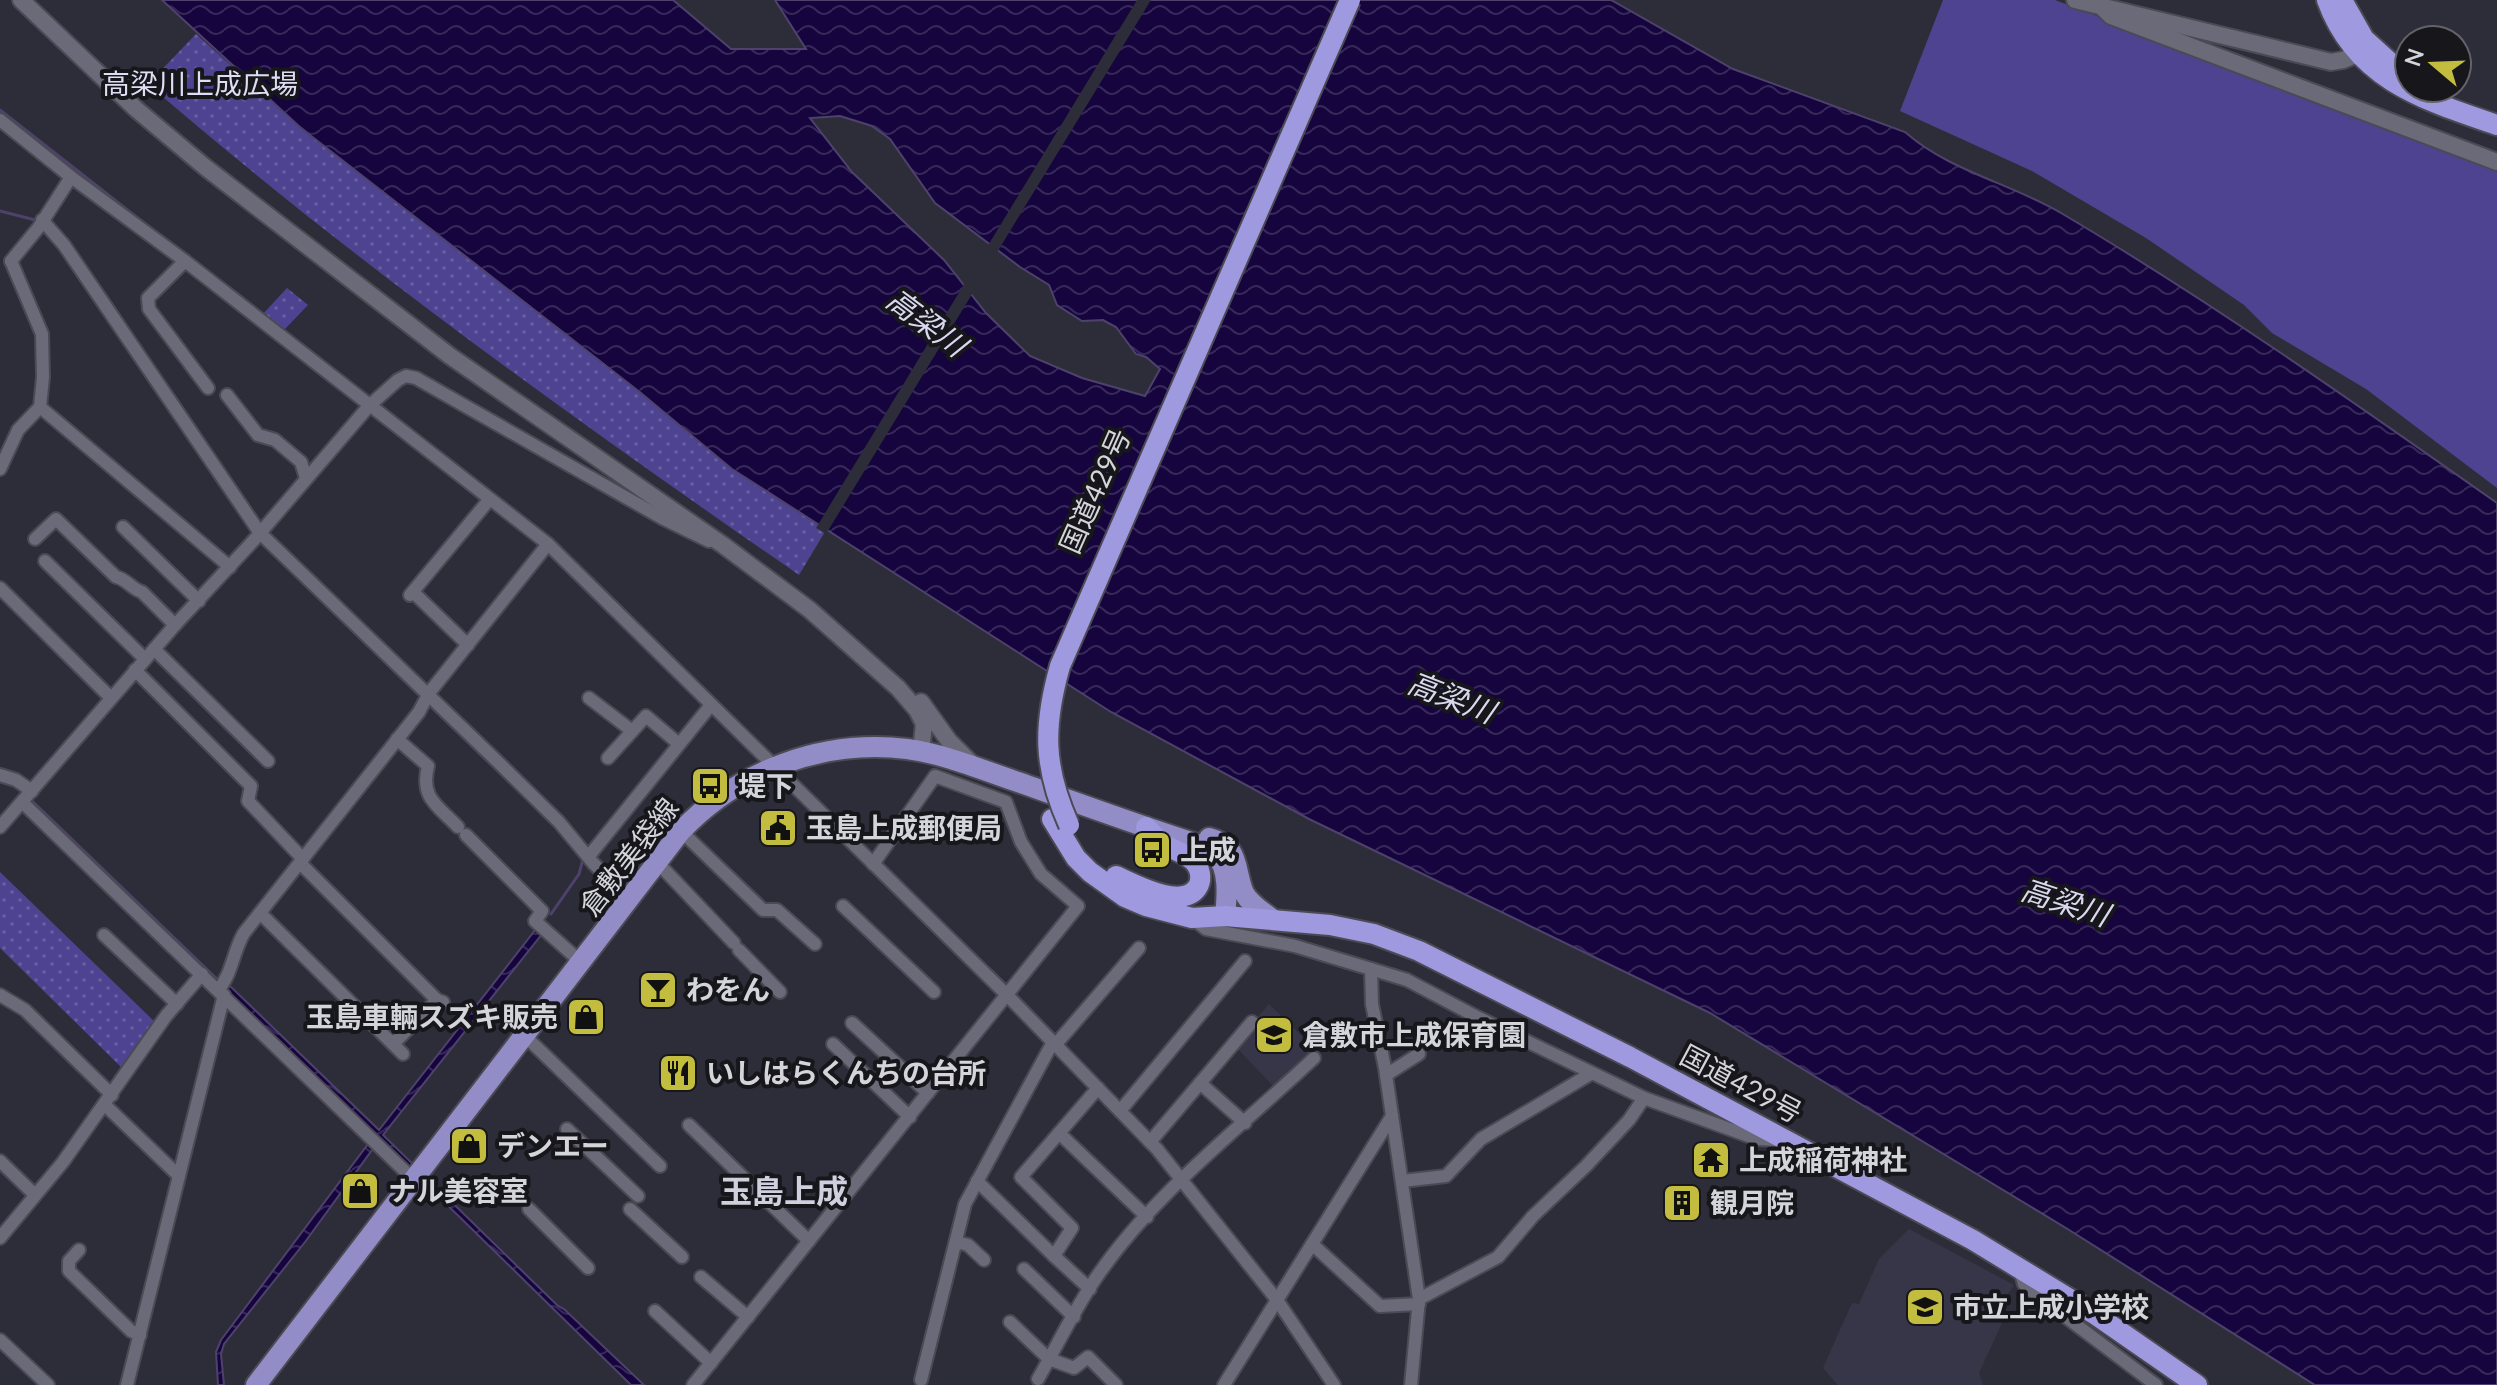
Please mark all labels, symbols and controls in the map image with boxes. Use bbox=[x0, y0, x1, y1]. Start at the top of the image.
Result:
north arrow bbox=[2393, 24, 2473, 104]
text: N bbox=[2398, 45, 2429, 70]
park label: 高梁川上成広場 bbox=[102, 66, 298, 100]
water label: 高梁川 bbox=[880, 280, 976, 365]
street label: 国道429号 bbox=[1052, 423, 1137, 558]
water label: 高梁川 bbox=[1403, 663, 1503, 730]
bus stop icon: 堤下 bbox=[689, 765, 731, 807]
place label: 堤下 bbox=[738, 768, 794, 802]
street label: 倉敷美袋線 bbox=[572, 791, 685, 922]
public building icon: 玉島上成郵便局 bbox=[757, 807, 799, 849]
place label: 玉島上成郵便局 bbox=[806, 810, 1002, 844]
bus stop icon: 上成 bbox=[1131, 829, 1173, 871]
place label: 上成 bbox=[1180, 832, 1236, 866]
water label: 高梁川 bbox=[2017, 870, 2117, 933]
bar icon: わをん bbox=[637, 969, 679, 1011]
place label: わをん bbox=[686, 972, 770, 1006]
shop icon: 玉島車輛スズキ販売 bbox=[565, 996, 607, 1038]
place label: 玉島車輛スズキ販売 bbox=[306, 999, 558, 1033]
school or university icon: 倉敷市上成保育園 bbox=[1253, 1014, 1295, 1056]
place label: 倉敷市上成保育園 bbox=[1302, 1017, 1526, 1051]
street label: 国道429号 bbox=[1675, 1037, 1808, 1129]
restaurant icon: いしはらくんちの台所 bbox=[657, 1052, 699, 1094]
place label: いしはらくんちの台所 bbox=[706, 1055, 986, 1089]
shop icon: デンエー bbox=[448, 1125, 490, 1167]
place label: デンエー bbox=[497, 1128, 609, 1162]
temple icon: 上成稲荷神社 bbox=[1690, 1139, 1732, 1181]
place label: 上成稲荷神社 bbox=[1739, 1142, 1907, 1176]
shop icon: ナル美容室 bbox=[339, 1170, 381, 1212]
district label: 玉島上成 bbox=[720, 1171, 848, 1210]
place label: ナル美容室 bbox=[388, 1173, 528, 1207]
building icon: 観月院 bbox=[1661, 1182, 1703, 1224]
place label: 観月院 bbox=[1710, 1185, 1794, 1219]
school or university icon: 市立上成小学校 bbox=[1904, 1286, 1946, 1328]
place label: 市立上成小学校 bbox=[1953, 1289, 2149, 1323]

